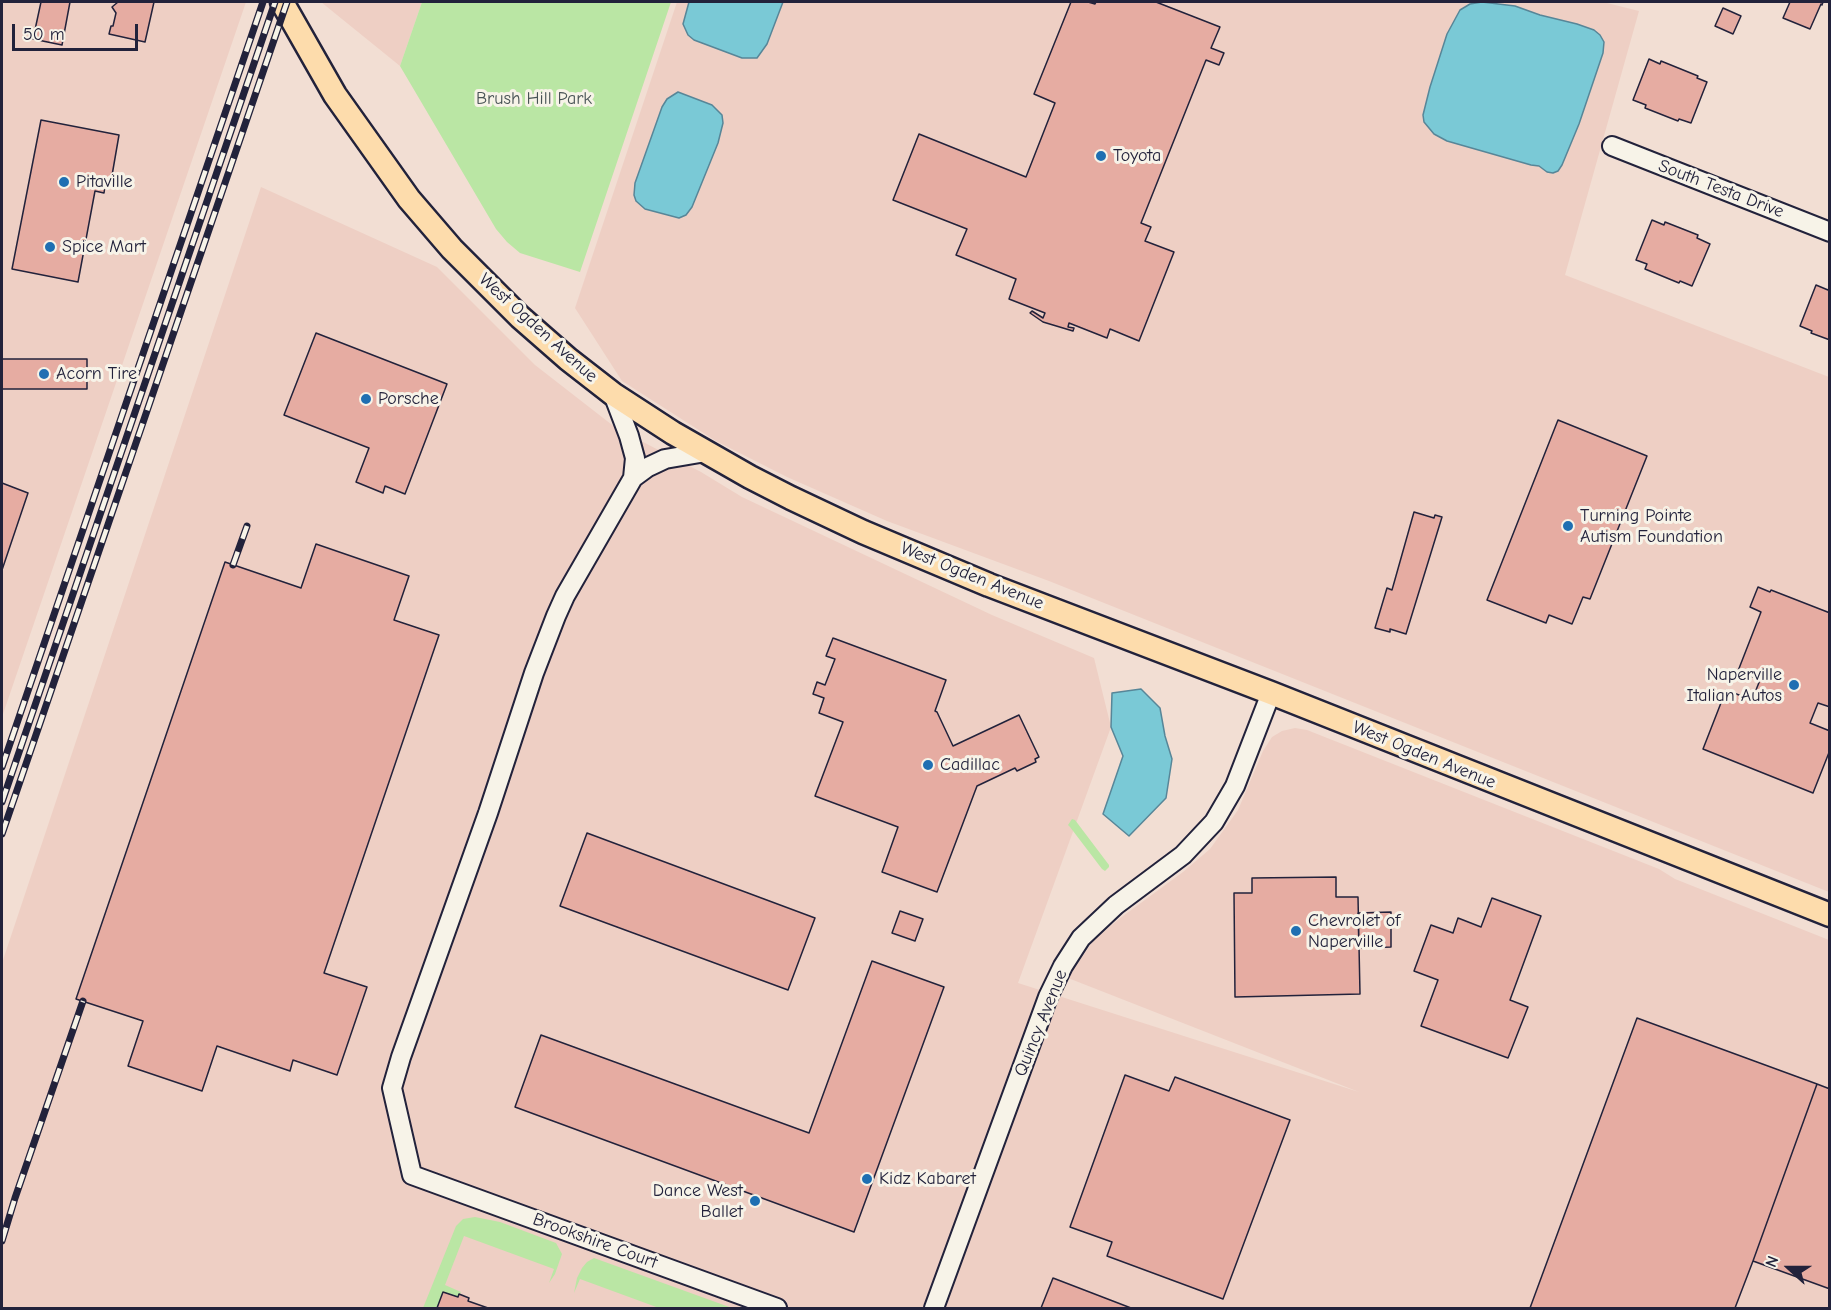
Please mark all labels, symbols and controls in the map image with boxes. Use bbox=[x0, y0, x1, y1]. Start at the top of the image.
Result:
scale bar bbox=[15, 12, 141, 50]
text: 50 m bbox=[23, 24, 65, 45]
park label: Brush Hill Park bbox=[476, 88, 592, 110]
place label: Toyota bbox=[1113, 145, 1161, 167]
marker: Toyota bbox=[1094, 149, 1108, 163]
street label: South Testa Drive bbox=[1655, 155, 1787, 223]
place label: Pitaville bbox=[76, 171, 133, 193]
marker: Pitaville bbox=[57, 175, 71, 189]
place label: Spice Mart bbox=[62, 236, 146, 258]
marker: Spice Mart bbox=[43, 240, 57, 254]
street label: West Ogden Avenue bbox=[474, 269, 602, 387]
place label: Acorn Tire bbox=[56, 363, 137, 385]
marker: Acorn Tire bbox=[37, 367, 51, 381]
place label: Porsche bbox=[378, 388, 439, 410]
marker: Porsche bbox=[359, 392, 373, 406]
place label: Turning Pointe Autism Foundation bbox=[1580, 505, 1723, 548]
marker: Turning Pointe Autism Foundation bbox=[1561, 519, 1575, 533]
street label: West Ogden Avenue bbox=[897, 537, 1047, 615]
place label: Naperville Italian Autos bbox=[1687, 664, 1782, 706]
marker: Naperville Italian Autos bbox=[1787, 678, 1801, 692]
street label: West Ogden Avenue bbox=[1349, 716, 1499, 794]
place label: Cadillac bbox=[940, 754, 1000, 776]
marker: Cadillac bbox=[921, 758, 935, 772]
place label: Chevrolet of Naperville bbox=[1308, 910, 1400, 952]
marker: Chevrolet of Naperville bbox=[1289, 924, 1303, 938]
street label: Quincy Avenue bbox=[1010, 966, 1072, 1080]
place label: Kidz Kabaret bbox=[879, 1168, 976, 1190]
marker: Kidz Kabaret bbox=[860, 1172, 874, 1186]
place label: Dance West Ballet bbox=[653, 1180, 743, 1222]
marker: Dance West Ballet bbox=[748, 1194, 762, 1208]
street label: Brookshire Court bbox=[530, 1208, 660, 1274]
north arrow bbox=[1759, 1238, 1819, 1298]
text: N bbox=[1762, 1253, 1782, 1270]

